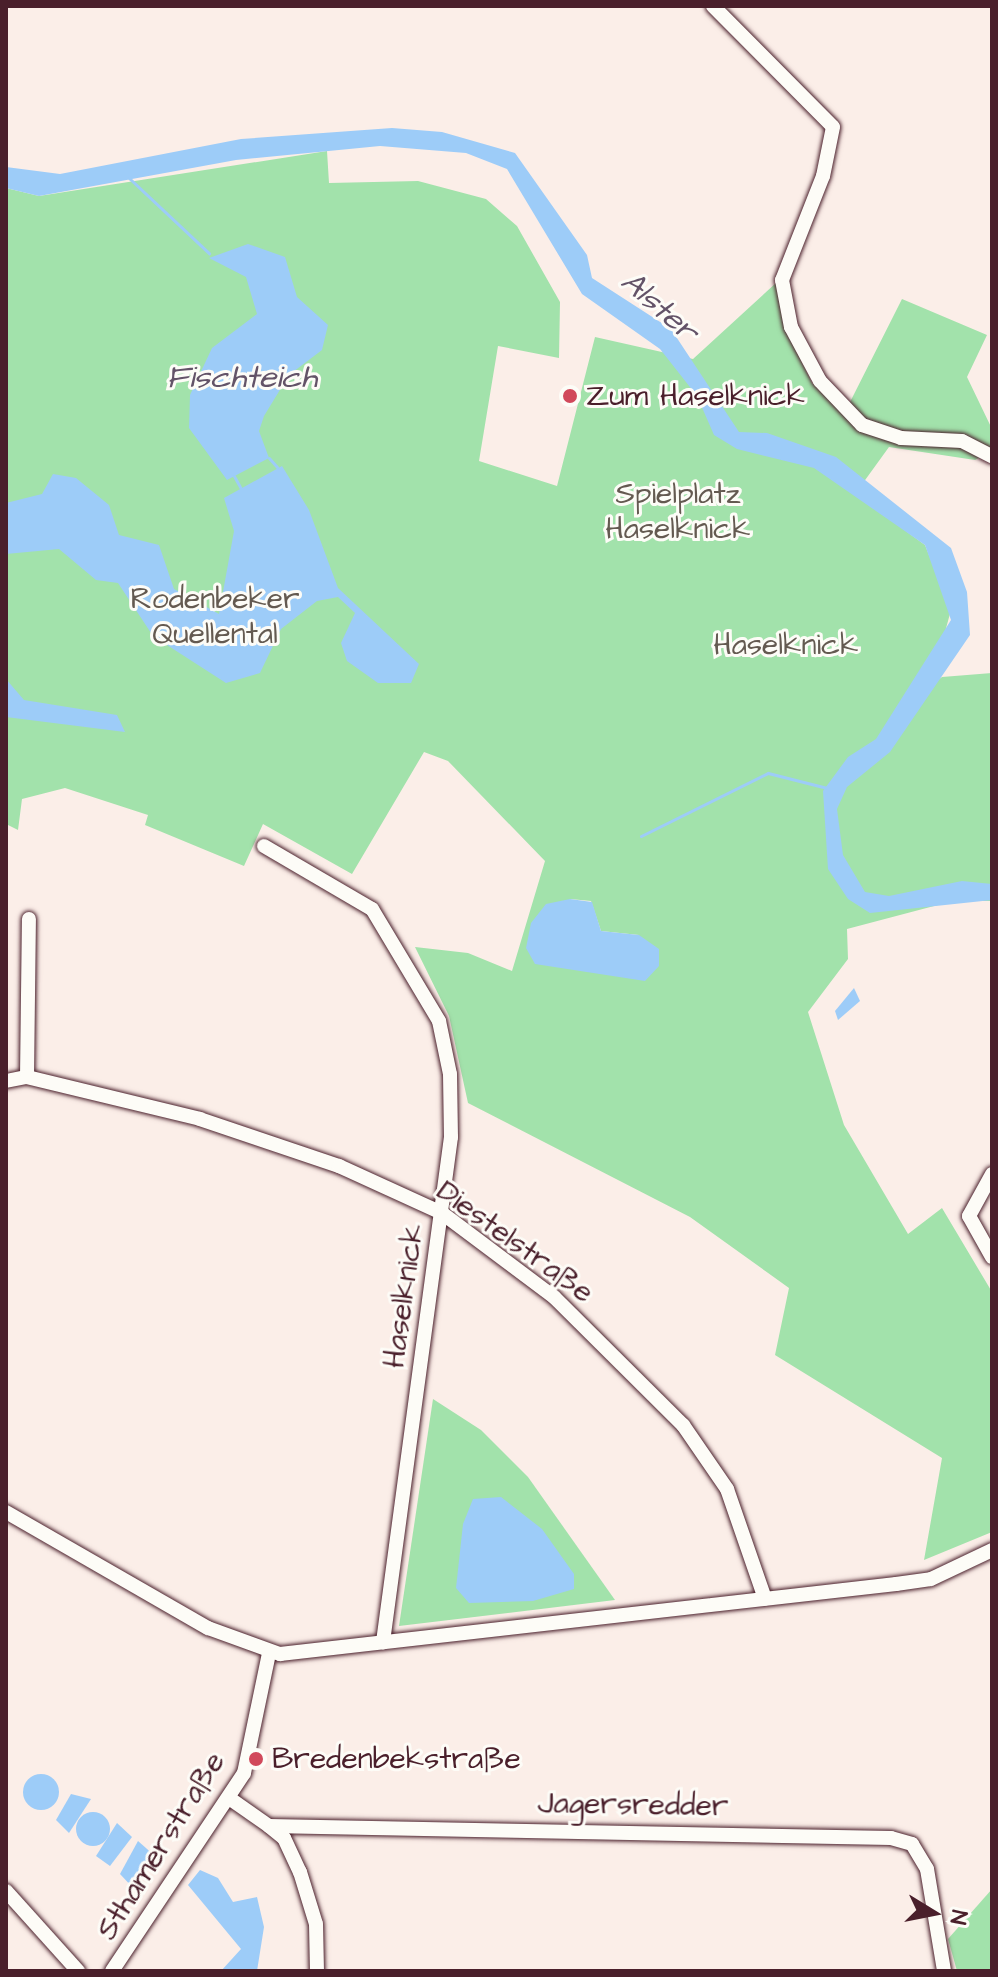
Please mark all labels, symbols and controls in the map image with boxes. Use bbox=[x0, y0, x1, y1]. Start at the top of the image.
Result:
water label: Alster bbox=[613, 263, 705, 351]
water label: Fischteich bbox=[167, 359, 317, 397]
place label: Zum Haselknick bbox=[586, 378, 805, 414]
marker: Zum Haselknick bbox=[561, 387, 579, 405]
park label: Spielplatz Haselknick bbox=[606, 476, 750, 546]
park label: Rodenbeker Quellental bbox=[130, 581, 300, 652]
park label: Haselknick bbox=[714, 627, 858, 663]
street label: Diestelstraße bbox=[430, 1173, 600, 1311]
street label: Haselknick bbox=[376, 1222, 432, 1370]
place label: Bredenbekstraße bbox=[272, 1741, 521, 1777]
street label: Sthamerstraße bbox=[89, 1746, 233, 1946]
marker: Bredenbekstraße bbox=[247, 1750, 265, 1768]
street label: Jagersredder bbox=[537, 1785, 729, 1825]
north arrow bbox=[894, 1873, 974, 1953]
text: N bbox=[942, 1908, 975, 1927]

